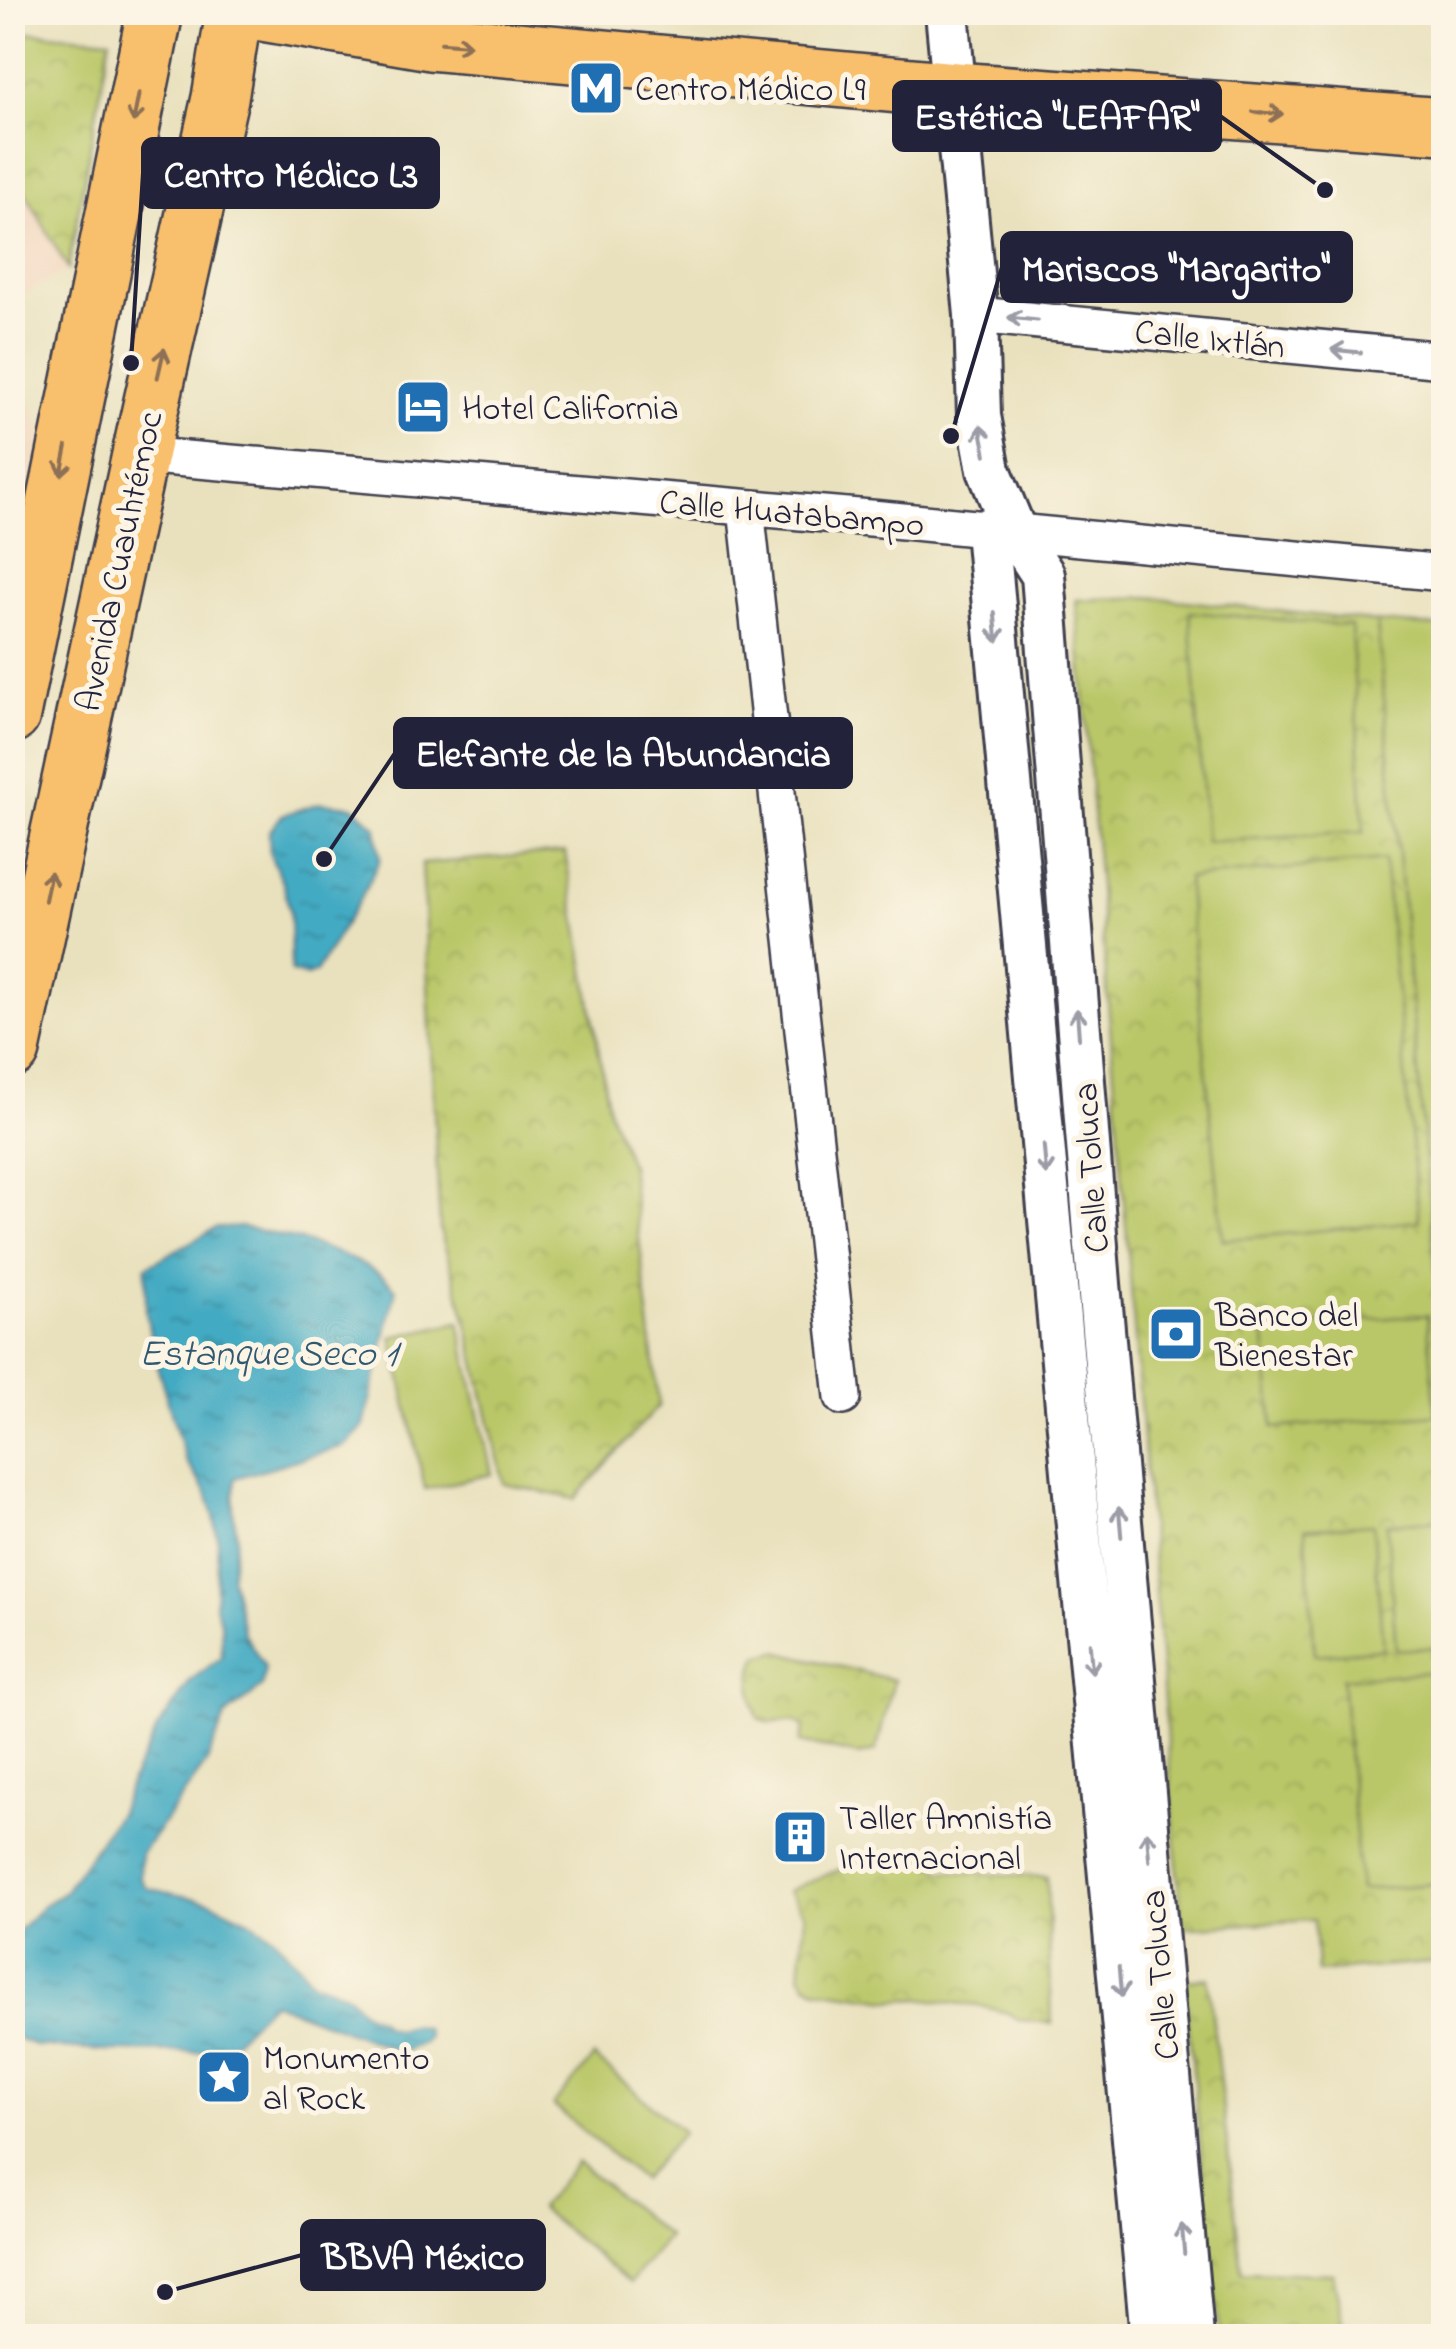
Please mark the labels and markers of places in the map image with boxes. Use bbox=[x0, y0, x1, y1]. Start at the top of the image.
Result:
metro station icon: Centro Médico L9 bbox=[566, 58, 626, 118]
place label: Centro Médico L9 bbox=[635, 66, 866, 117]
callout: Estética "LEAFAR" bbox=[894, 82, 1220, 150]
callout: Centro Médico L3 bbox=[143, 139, 438, 207]
callout: Mariscos "Margarito" bbox=[1002, 233, 1351, 301]
hotel icon: Hotel California bbox=[393, 377, 453, 437]
place label: Hotel California bbox=[462, 385, 679, 436]
callout: Elefante de la Abundancia bbox=[395, 719, 851, 787]
place label: Banco del Bienestar bbox=[1214, 1292, 1358, 1383]
bank icon: Banco del Bienestar bbox=[1146, 1304, 1206, 1364]
place label: Taller Amnistía Internacional bbox=[839, 1795, 1052, 1886]
building icon: Taller Amnistía Internacional bbox=[770, 1807, 830, 1867]
place label: Monumento al Rock bbox=[263, 2035, 430, 2126]
place icon: Monumento al Rock bbox=[194, 2047, 254, 2107]
callout: BBVA México bbox=[302, 2221, 544, 2289]

